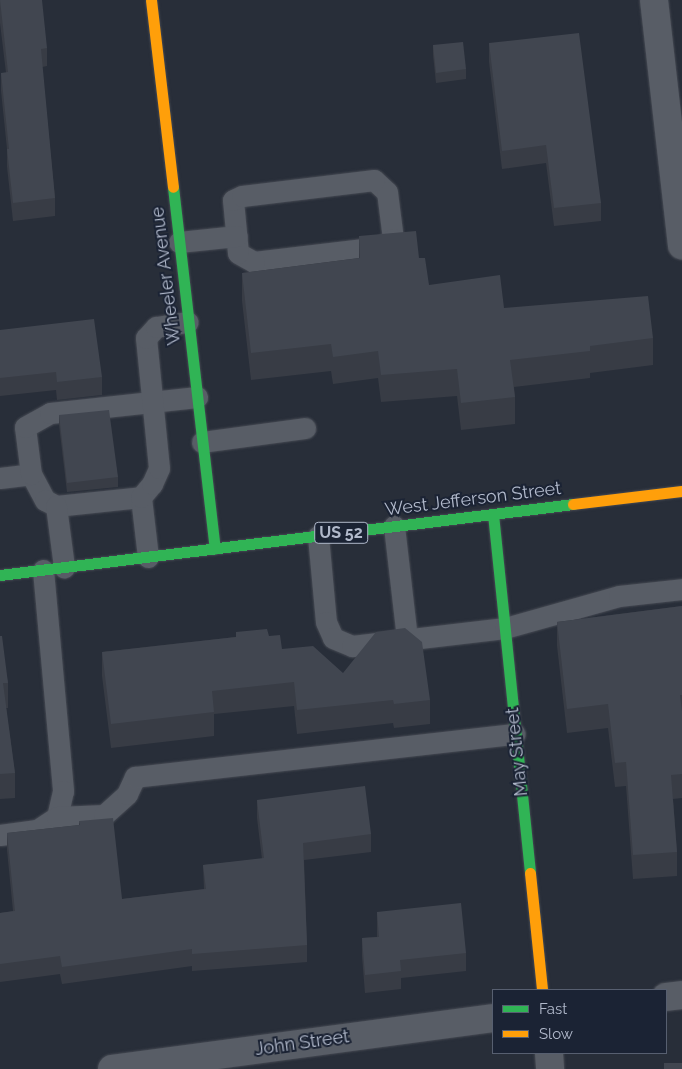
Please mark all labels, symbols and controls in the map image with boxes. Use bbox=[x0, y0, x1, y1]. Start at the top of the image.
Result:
street label: Wheeler Avenue bbox=[147, 205, 185, 347]
street label: West Jefferson Street bbox=[383, 477, 563, 521]
road number: US 52 bbox=[314, 520, 368, 546]
street label: May Street bbox=[502, 706, 532, 798]
legend bbox=[492, 989, 667, 1054]
text: Fast bbox=[539, 1000, 567, 1018]
text: Slow bbox=[539, 1025, 573, 1043]
street label: John Street bbox=[254, 1026, 350, 1060]

